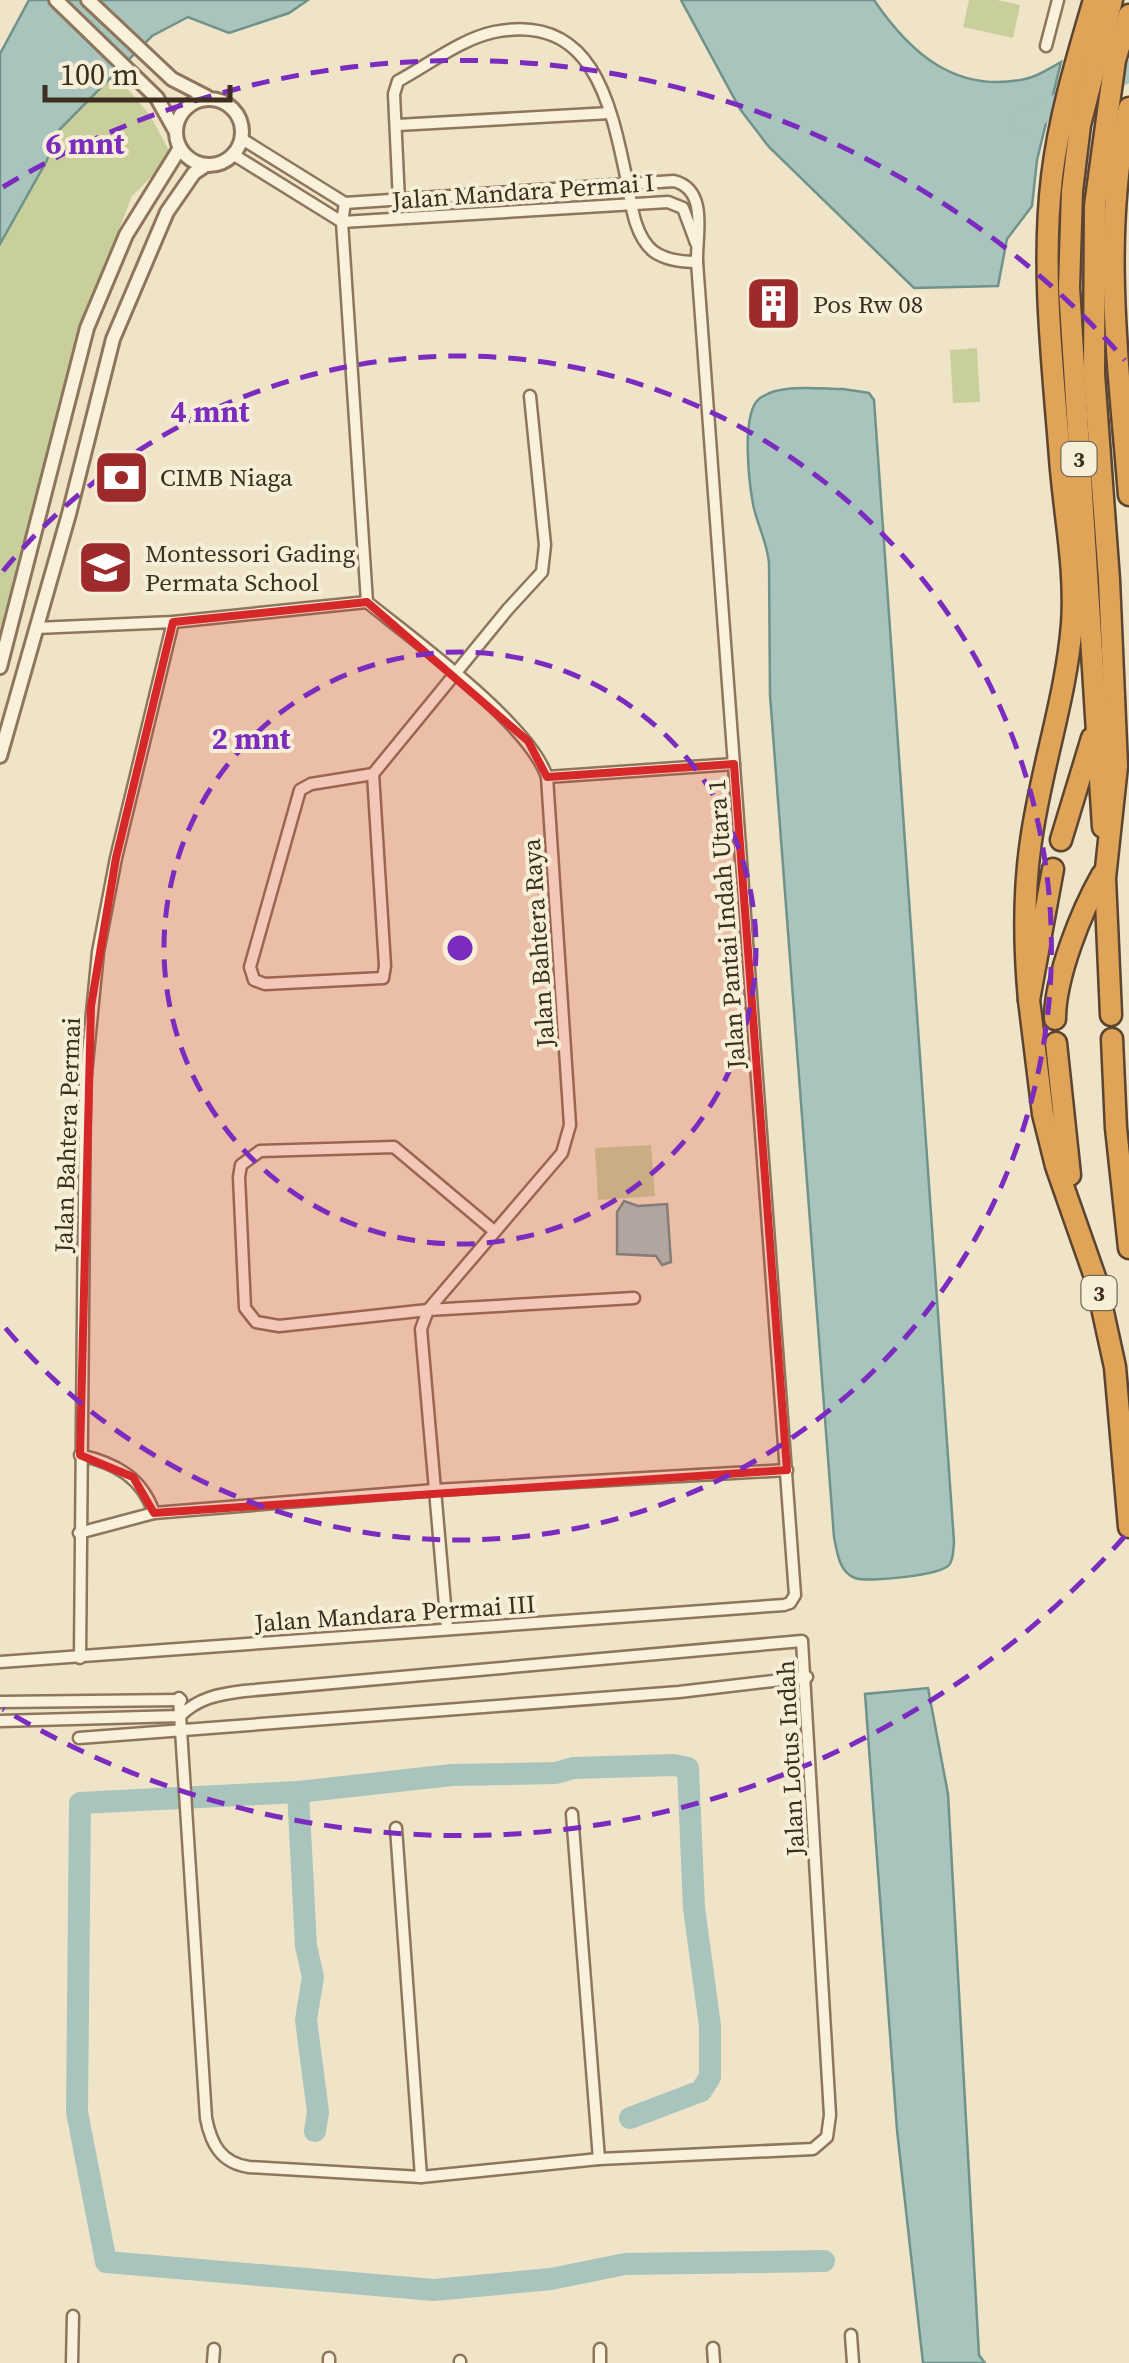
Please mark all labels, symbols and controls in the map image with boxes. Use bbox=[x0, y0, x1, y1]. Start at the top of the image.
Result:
scale bar bbox=[45, 40, 230, 102]
text: 100 m bbox=[60, 54, 139, 95]
text: 6 mnt bbox=[46, 123, 125, 164]
street label: Jalan Mandara Permai I bbox=[390, 165, 655, 217]
building icon: Pos Rw 08 bbox=[744, 274, 804, 334]
place label: Pos Rw 08 bbox=[813, 287, 923, 321]
text: 4 mnt bbox=[171, 391, 250, 432]
road number: 3 bbox=[1062, 442, 1096, 476]
bank icon: CIMB Niaga bbox=[91, 447, 151, 507]
place label: CIMB Niaga bbox=[160, 460, 293, 494]
place label: Montessori Gading Permata School bbox=[145, 536, 356, 599]
school or university icon: Montessori Gading Permata School bbox=[76, 537, 136, 597]
text: 2 mnt bbox=[212, 718, 291, 759]
street label: Jalan Pantai Indah Utara 1 bbox=[699, 778, 753, 1071]
street label: Jalan Bahtera Raya bbox=[514, 837, 562, 1050]
centre of rings bbox=[442, 930, 478, 966]
street label: Jalan Bahtera Permai bbox=[46, 1017, 88, 1254]
road number: 3 bbox=[1082, 1276, 1116, 1310]
street label: Jalan Mandara Permai III bbox=[253, 1586, 536, 1640]
street label: Jalan Lotus Indah bbox=[768, 1659, 812, 1858]

